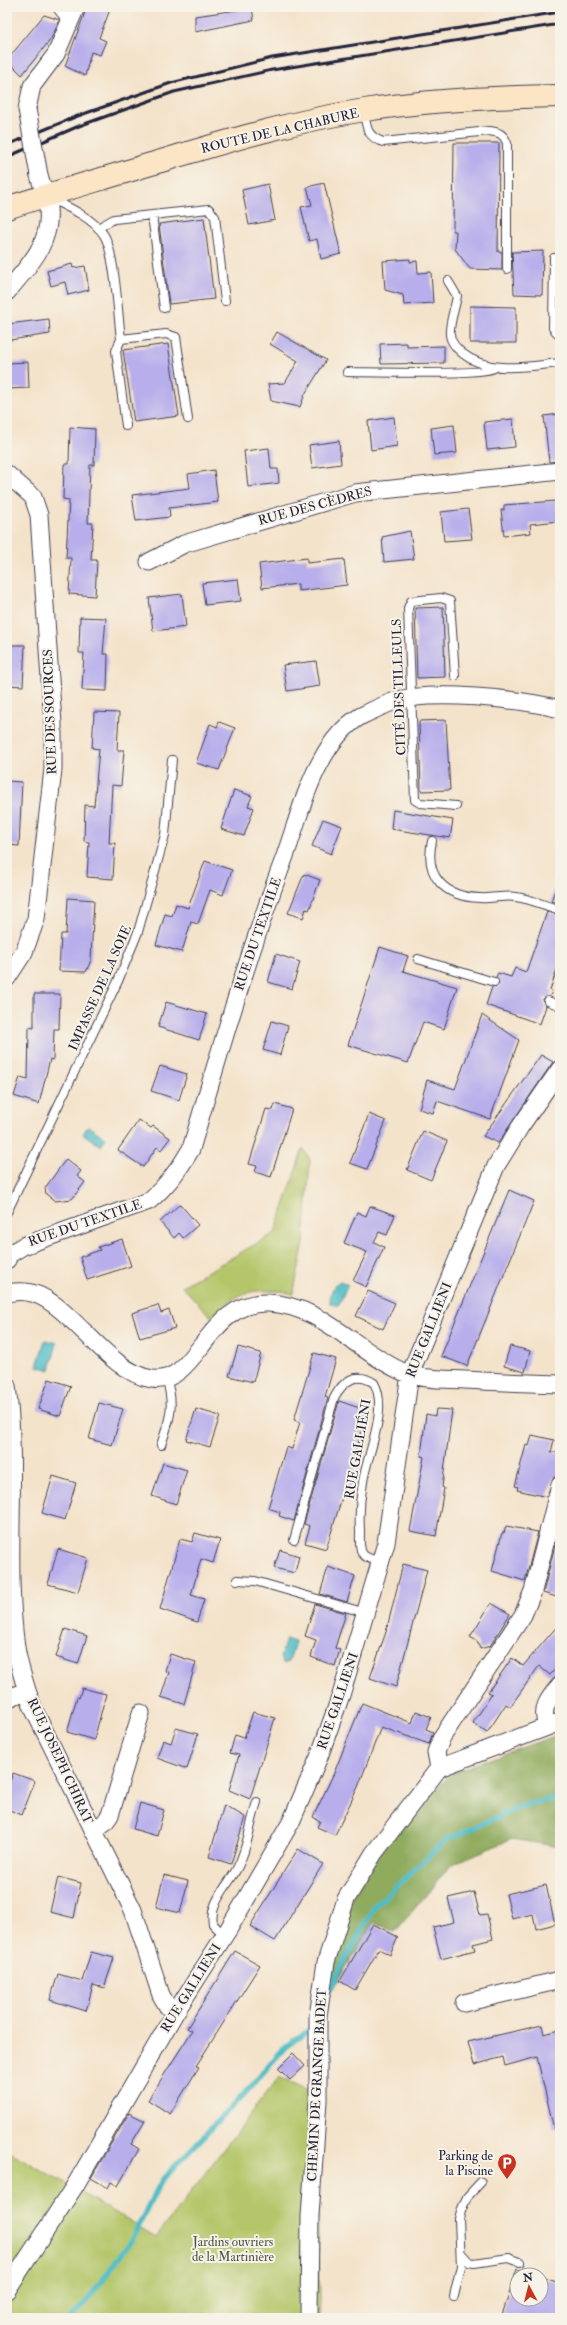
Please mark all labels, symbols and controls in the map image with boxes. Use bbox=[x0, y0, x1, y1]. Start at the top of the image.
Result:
street label: ROUTE DE LA CHABURE bbox=[199, 105, 361, 157]
street label: RUE DES CÈDRES bbox=[256, 482, 374, 529]
street label: CITÉ DES TILLEULS bbox=[388, 618, 409, 756]
street label: RUE DES SOURCES bbox=[40, 649, 60, 775]
street label: RUE DU TEXTILE bbox=[231, 875, 285, 993]
street label: IMPASSE DE LA SOIE bbox=[65, 923, 135, 1053]
street label: RUE DU TEXTILE bbox=[26, 1196, 144, 1250]
street label: RUE GALLIENI bbox=[403, 1280, 455, 1380]
street label: RUE GALLIÉNI bbox=[340, 1397, 375, 1500]
street label: RUE GALLIENI bbox=[314, 1650, 362, 1752]
street label: RUE JOSEPH CHIRAT bbox=[24, 1695, 96, 1827]
street label: RUE GALLIENI bbox=[157, 1941, 225, 2035]
street label: CHEMIN DE GRANGE BADET bbox=[304, 1988, 330, 2182]
place label: Parking de la Piscine bbox=[438, 2148, 494, 2179]
parking icon: Parking de la Piscine bbox=[496, 2152, 518, 2180]
park label: Jardins ouvriers de la Martinière bbox=[192, 2234, 275, 2265]
north arrow bbox=[509, 2267, 549, 2307]
text: N bbox=[521, 2270, 535, 2285]

